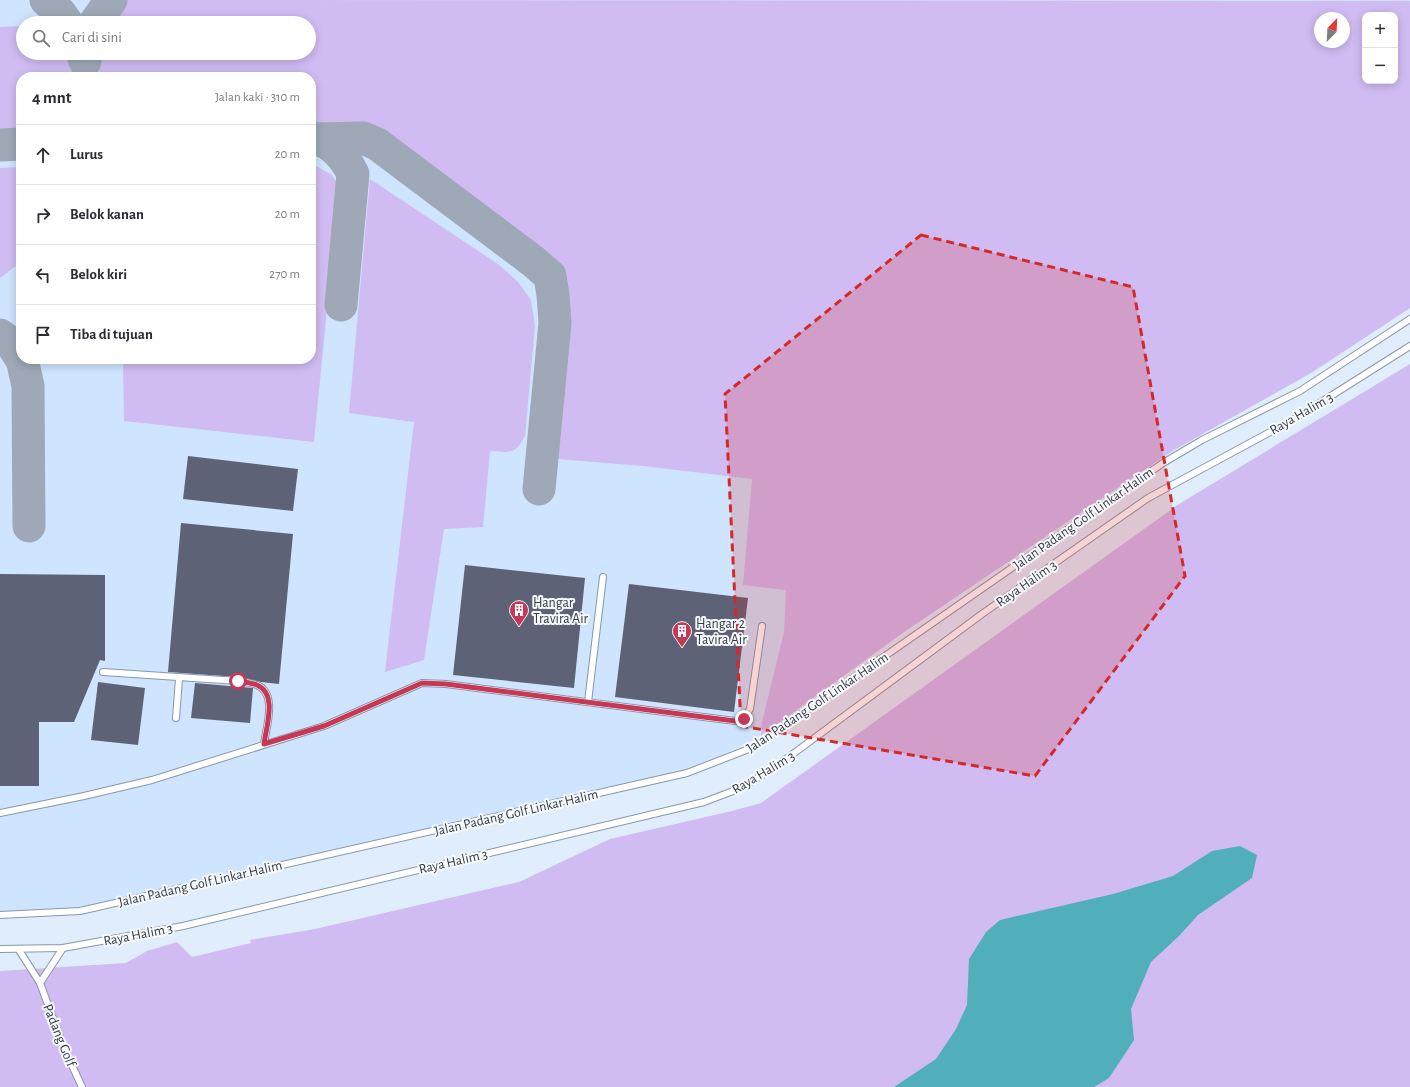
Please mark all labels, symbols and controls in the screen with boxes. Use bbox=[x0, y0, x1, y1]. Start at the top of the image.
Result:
north arrow bbox=[1314, 12, 1350, 48]
map controls bbox=[1362, 12, 1398, 84]
button: + bbox=[1362, 12, 1398, 48]
search box bbox=[16, 16, 316, 60]
icon: search bbox=[30, 27, 52, 49]
text: Cari di sini bbox=[62, 30, 122, 45]
button: − bbox=[1362, 48, 1398, 84]
text: 4 mnt bbox=[32, 89, 71, 106]
text: Jalan kaki · 310 m bbox=[215, 91, 300, 104]
icon: ahead bbox=[32, 144, 54, 166]
text: Lurus bbox=[70, 147, 103, 162]
text: 20 m bbox=[275, 148, 300, 161]
icon: right bbox=[32, 204, 54, 226]
text: Belok kanan bbox=[70, 207, 144, 222]
text: 20 m bbox=[275, 208, 300, 221]
icon: left bbox=[32, 264, 54, 286]
text: Belok kiri bbox=[70, 267, 127, 282]
text: 270 m bbox=[269, 268, 300, 281]
icon: arrive bbox=[32, 324, 54, 346]
text: Tiba di tujuan bbox=[70, 327, 153, 342]
street label: Raya Halim 3 bbox=[1268, 390, 1336, 437]
street label: Jalan Padang Golf Linkar Halim bbox=[1011, 465, 1156, 573]
street label: Raya Halim 3 bbox=[994, 558, 1060, 610]
place label: Hangar Travira Air bbox=[533, 596, 589, 626]
building icon: Hangar Travira Air bbox=[508, 599, 530, 627]
place label: Hangar 2 Tavira Air bbox=[696, 617, 747, 647]
building icon: Hangar 2 Tavira Air bbox=[671, 620, 693, 648]
street label: Jalan Padang Golf Linkar Halim bbox=[744, 650, 891, 756]
route start bbox=[229, 672, 247, 690]
route end bbox=[735, 710, 753, 728]
street label: Raya Halim 3 bbox=[730, 749, 797, 797]
street label: Jalan Padang Golf Linkar Halim bbox=[433, 787, 599, 839]
street label: Raya Halim 3 bbox=[417, 847, 489, 877]
street label: Jalan Padang Golf Linkar Halim bbox=[117, 858, 283, 910]
street label: Raya Halim 3 bbox=[102, 921, 174, 949]
street label: Padang Golf bbox=[40, 1002, 78, 1069]

